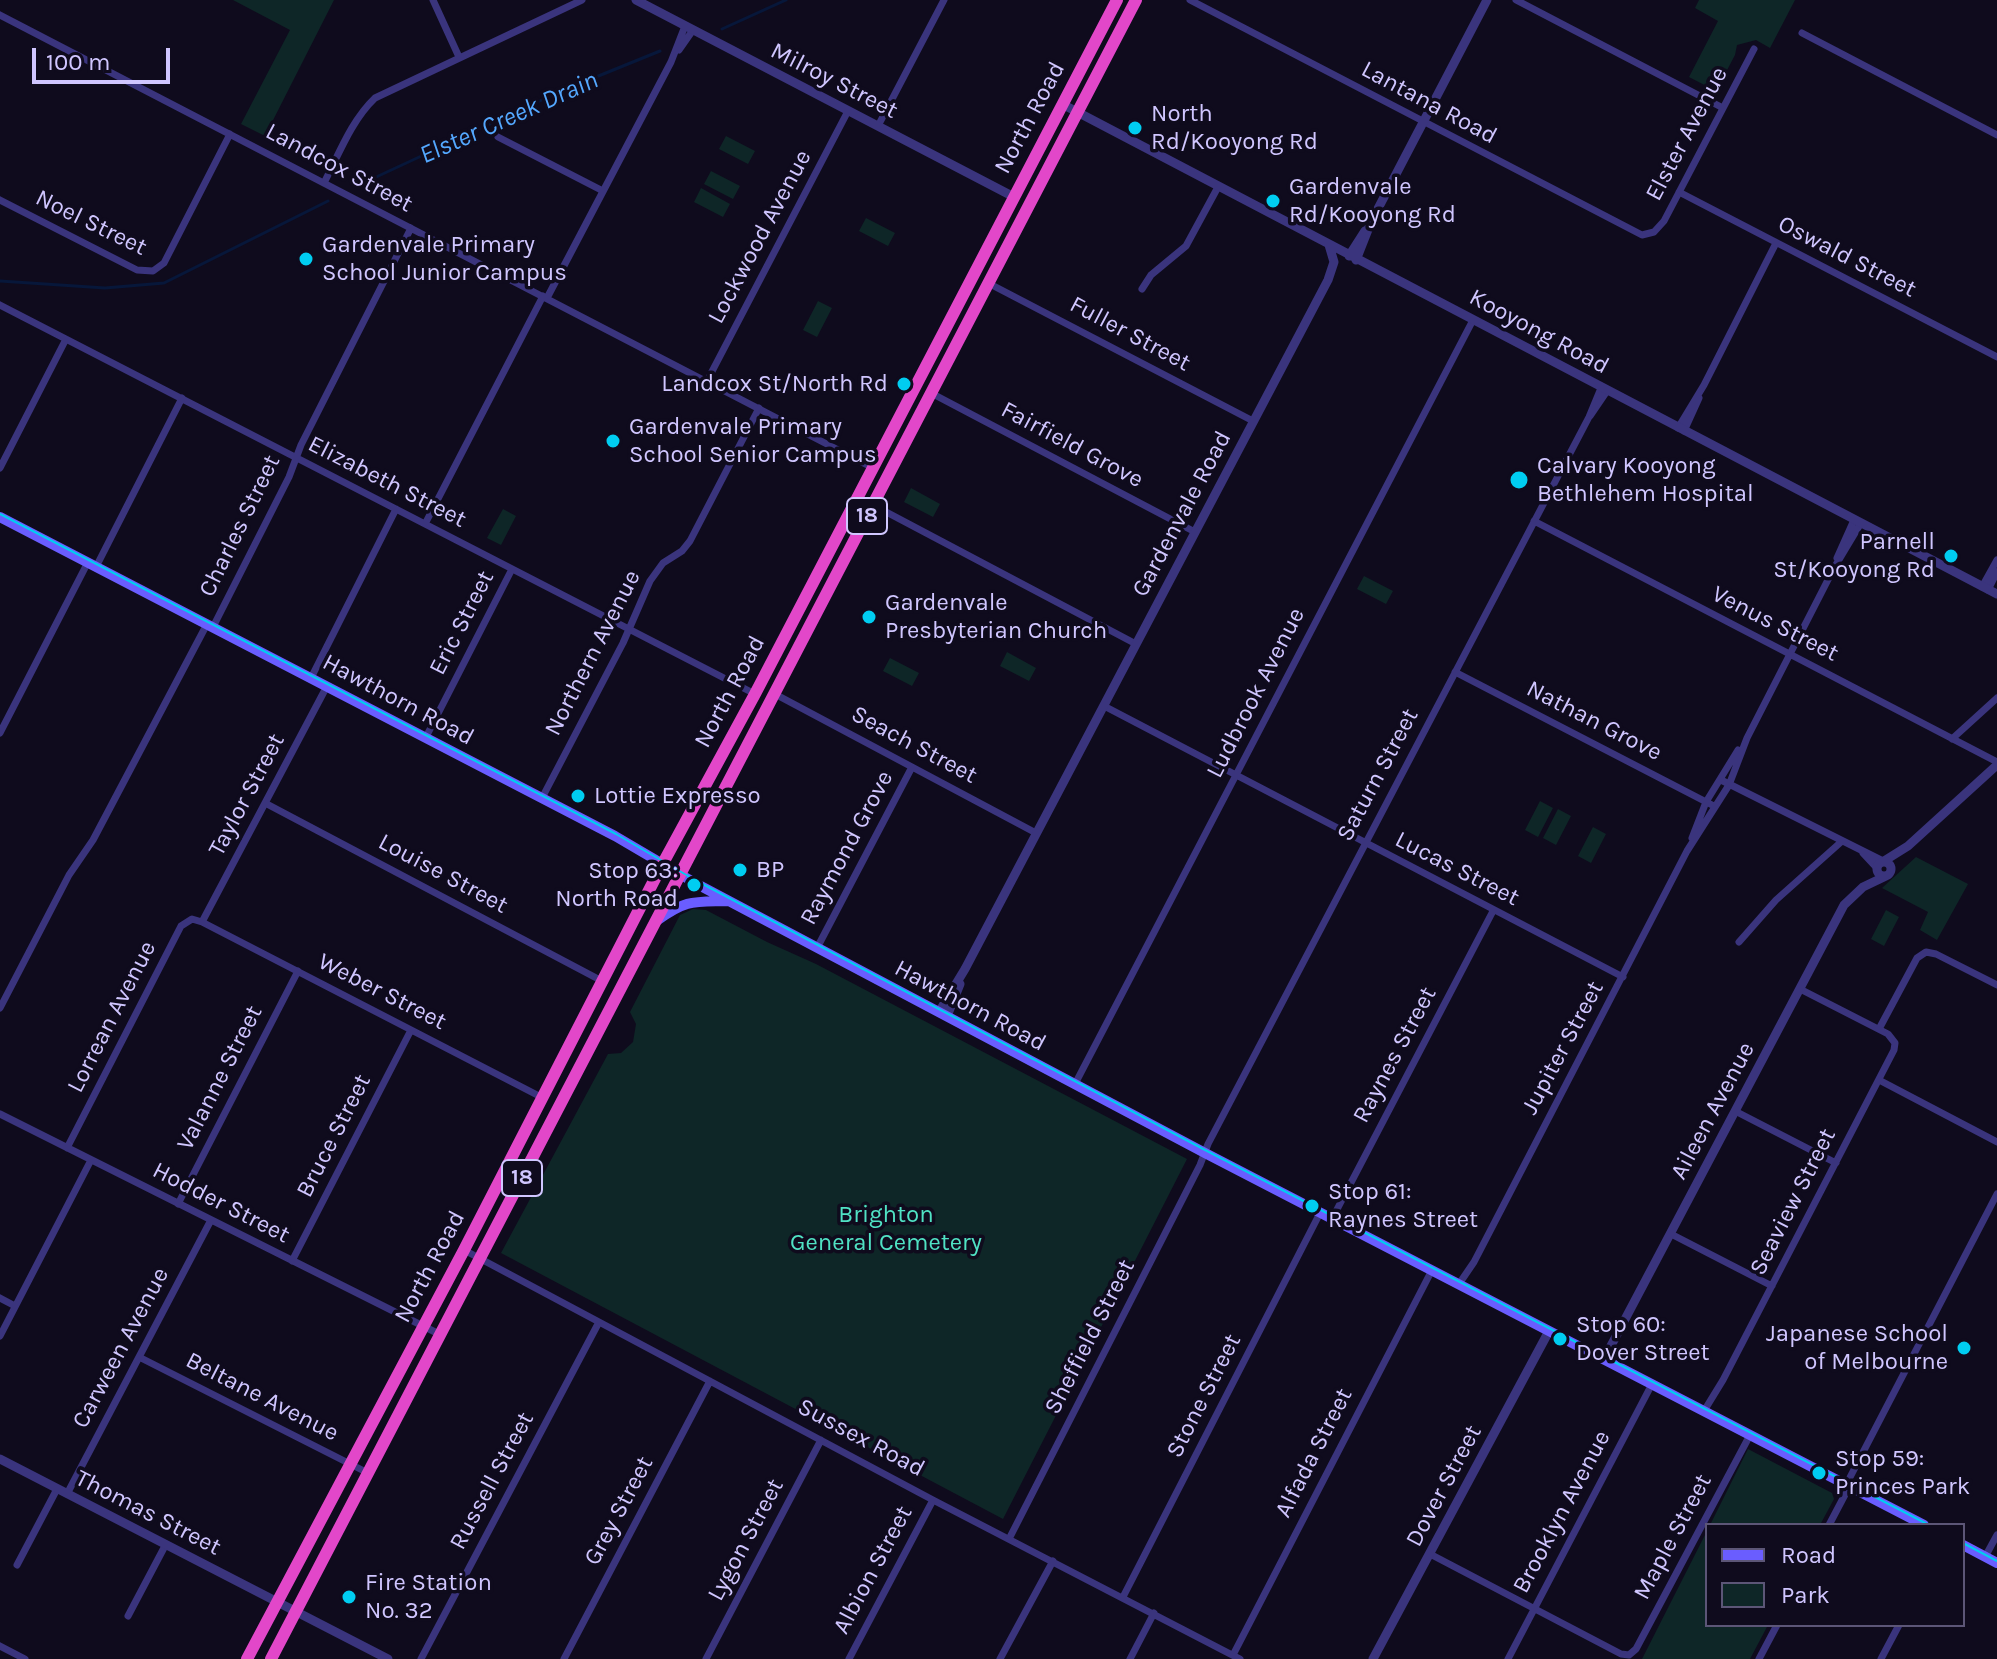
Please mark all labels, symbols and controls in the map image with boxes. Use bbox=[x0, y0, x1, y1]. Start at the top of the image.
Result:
scale bar bbox=[36, 32, 174, 82]
street label: Milroy Street bbox=[766, 37, 902, 125]
text: 100 m bbox=[46, 48, 111, 76]
street label: Lantana Road bbox=[1356, 55, 1502, 151]
street label: North Road bbox=[988, 57, 1072, 179]
street label: Elster Avenue bbox=[1640, 62, 1734, 206]
water label: Elster Creek Drain bbox=[415, 65, 603, 171]
place label: North Rd/Kooyong Rd bbox=[1151, 100, 1318, 156]
street label: Landcox Street bbox=[261, 117, 417, 219]
marker: North Rd/Kooyong Rd bbox=[1126, 119, 1144, 137]
street label: Lockwood Avenue bbox=[702, 145, 818, 329]
place label: Gardenvale Rd/Kooyong Rd bbox=[1289, 173, 1456, 229]
street label: Noel Street bbox=[31, 184, 151, 262]
marker: Gardenvale Rd/Kooyong Rd bbox=[1264, 192, 1282, 210]
street label: Oswald Street bbox=[1773, 210, 1921, 304]
place label: Gardenvale Primary School Junior Campus bbox=[322, 231, 567, 287]
marker: Gardenvale Primary School Junior Campus bbox=[297, 250, 315, 268]
street label: Kooyong Road bbox=[1464, 283, 1614, 381]
street label: Fuller Street bbox=[1065, 290, 1195, 378]
place label: Landcox St/North Rd bbox=[661, 370, 888, 398]
marker: Landcox St/North Rd bbox=[895, 375, 913, 393]
street label: Fairfield Grove bbox=[996, 395, 1148, 495]
place label: Gardenvale Primary School Senior Campus bbox=[629, 413, 877, 469]
street label: Gardenvale Road bbox=[1126, 426, 1238, 602]
street label: Elizabeth Street bbox=[303, 430, 471, 534]
marker: Gardenvale Primary School Senior Campus bbox=[604, 432, 622, 450]
street label: Charles Street bbox=[193, 450, 287, 602]
place label: Calvary Kooyong Bethlehem Hospital bbox=[1537, 452, 1754, 508]
marker: Calvary Kooyong Bethlehem Hospital bbox=[1508, 469, 1530, 491]
road number: 18 bbox=[847, 498, 887, 534]
place label: Parnell St/Kooyong Rd bbox=[1773, 528, 1935, 584]
marker: Parnell St/Kooyong Rd bbox=[1942, 547, 1960, 565]
street label: Northern Avenue bbox=[539, 565, 647, 741]
street label: Eric Street bbox=[423, 566, 501, 680]
street label: Venus Street bbox=[1707, 580, 1843, 668]
place label: Gardenvale Presbyterian Church bbox=[885, 589, 1107, 645]
street label: Ludbrook Avenue bbox=[1201, 603, 1311, 783]
marker: Gardenvale Presbyterian Church bbox=[860, 608, 878, 626]
street label: North Road bbox=[688, 631, 772, 753]
street label: Hawthorn Road bbox=[317, 648, 479, 752]
street label: Nathan Grove bbox=[1521, 675, 1667, 767]
street label: Seach Street bbox=[846, 700, 982, 790]
street label: Saturn Street bbox=[1331, 704, 1425, 846]
street label: Taylor Street bbox=[203, 729, 291, 861]
street label: Raymond Grove bbox=[794, 766, 900, 930]
place label: Lottie Expresso bbox=[594, 782, 761, 810]
marker: Lottie Expresso bbox=[569, 787, 587, 805]
street label: Lucas Street bbox=[1390, 825, 1524, 913]
street label: Louise Street bbox=[373, 828, 513, 920]
place label: BP bbox=[756, 856, 784, 884]
place label: Stop 63: North Road bbox=[555, 857, 678, 913]
marker: BP bbox=[731, 861, 749, 879]
marker: Stop 63: North Road bbox=[685, 876, 703, 894]
street label: Lorrean Avenue bbox=[61, 936, 163, 1098]
street label: Weber Street bbox=[313, 947, 451, 1037]
street label: Hawthorn Road bbox=[889, 954, 1051, 1058]
street label: Jupiter Street bbox=[1516, 976, 1610, 1120]
street label: Raynes Street bbox=[1347, 982, 1443, 1128]
street label: Valanne Street bbox=[171, 1001, 269, 1155]
street label: Aileen Avenue bbox=[1665, 1037, 1761, 1185]
street label: Bruce Street bbox=[291, 1070, 377, 1202]
street label: Seaview Street bbox=[1744, 1124, 1842, 1280]
street label: Hodder Street bbox=[148, 1156, 294, 1250]
road number: 18 bbox=[502, 1160, 542, 1196]
place label: Stop 61: Raynes Street bbox=[1328, 1178, 1478, 1234]
marker: Stop 61: Raynes Street bbox=[1303, 1197, 1321, 1215]
park label: Brighton General Cemetery bbox=[790, 1201, 982, 1257]
street label: North Road bbox=[388, 1206, 472, 1328]
street label: Sheffield Street bbox=[1039, 1255, 1141, 1419]
street label: Carween Avenue bbox=[67, 1263, 175, 1433]
place label: Stop 60: Dover Street bbox=[1576, 1311, 1710, 1367]
place label: Japanese School of Melbourne bbox=[1766, 1320, 1948, 1376]
street label: Stone Street bbox=[1161, 1329, 1247, 1463]
marker: Stop 60: Dover Street bbox=[1551, 1330, 1569, 1348]
marker: Japanese School of Melbourne bbox=[1955, 1339, 1973, 1357]
street label: Beltane Avenue bbox=[181, 1346, 343, 1448]
street label: Alfada Street bbox=[1269, 1384, 1359, 1522]
street label: Sussex Road bbox=[793, 1392, 929, 1484]
street label: Russell Street bbox=[444, 1407, 540, 1555]
street label: Dover Street bbox=[1400, 1420, 1488, 1552]
street label: Brooklyn Avenue bbox=[1507, 1426, 1617, 1598]
place label: Stop 59: Princes Park bbox=[1835, 1445, 1970, 1501]
street label: Grey Street bbox=[578, 1452, 660, 1570]
street label: Thomas Street bbox=[70, 1464, 226, 1562]
marker: Stop 59: Princes Park bbox=[1810, 1464, 1828, 1482]
street label: Maple Street bbox=[1628, 1469, 1718, 1605]
street label: Lygon Street bbox=[702, 1474, 790, 1606]
street label: Albion Street bbox=[827, 1501, 919, 1639]
legend bbox=[1705, 1523, 1965, 1627]
text: Road bbox=[1781, 1541, 1836, 1569]
place label: Fire Station No. 32 bbox=[365, 1569, 492, 1625]
text: Park bbox=[1781, 1581, 1830, 1609]
marker: Fire Station No. 32 bbox=[340, 1588, 358, 1606]

